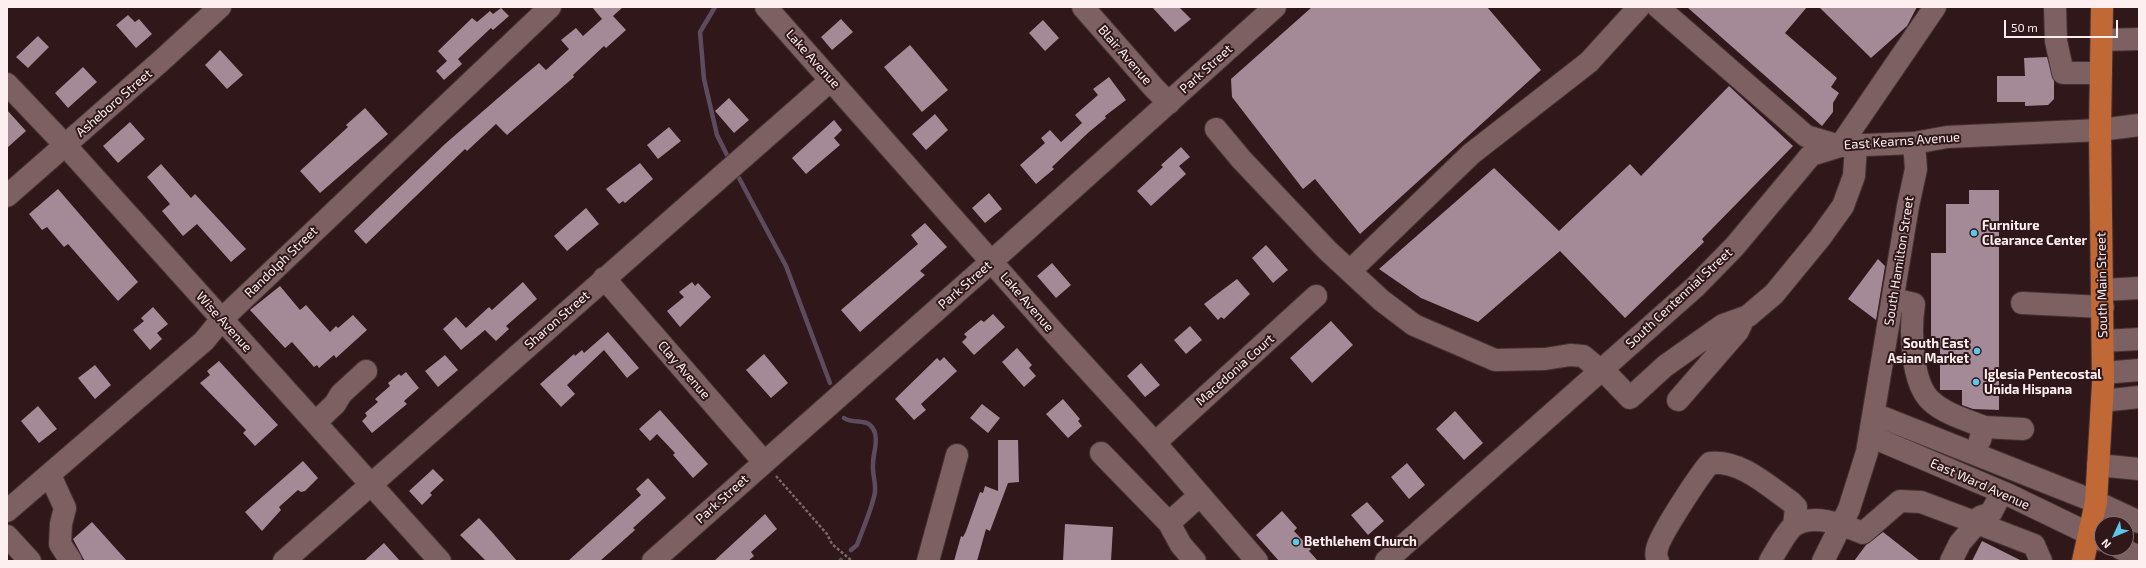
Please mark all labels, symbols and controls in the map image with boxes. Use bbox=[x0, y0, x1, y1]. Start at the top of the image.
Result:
scale bar bbox=[2006, 12, 2120, 38]
text: 50 m bbox=[2011, 20, 2038, 34]
street label: Blair Avenue bbox=[1095, 22, 1155, 88]
street label: Lake Avenue bbox=[783, 26, 843, 92]
street label: Park Street bbox=[1176, 41, 1236, 97]
street label: Asheboro Street bbox=[73, 66, 155, 140]
street label: East Kearns Avenue bbox=[1843, 129, 1961, 153]
street label: South Hamilton Street bbox=[1881, 195, 1917, 327]
place label: Furniture Clearance Center bbox=[1982, 218, 2087, 249]
street label: Randolph Street bbox=[241, 223, 321, 301]
marker: Furniture Clearance Center bbox=[1969, 228, 1979, 238]
street label: South Main Street bbox=[2093, 232, 2111, 338]
street label: South Centennial Street bbox=[1623, 245, 1735, 351]
street label: Park Street bbox=[935, 258, 995, 312]
street label: Lake Avenue bbox=[997, 269, 1057, 335]
street label: Sharon Street bbox=[521, 288, 593, 352]
street label: Wise Avenue bbox=[193, 289, 255, 355]
street label: Macedonia Court bbox=[1193, 331, 1277, 409]
place label: South East Asian Market bbox=[1887, 336, 1969, 367]
street label: Clay Avenue bbox=[655, 338, 713, 402]
marker: South East Asian Market bbox=[1972, 346, 1982, 356]
place label: Iglesia Pentecostal Unida Hispana bbox=[1984, 367, 2102, 398]
marker: Iglesia Pentecostal Unida Hispana bbox=[1971, 377, 1981, 387]
street label: East Ward Avenue bbox=[1928, 455, 2032, 513]
street label: Park Street bbox=[692, 471, 752, 527]
north arrow bbox=[2094, 516, 2134, 556]
place label: Bethlehem Church bbox=[1304, 534, 1417, 550]
marker: Bethlehem Church bbox=[1291, 537, 1301, 547]
text: N bbox=[2098, 537, 2113, 551]

